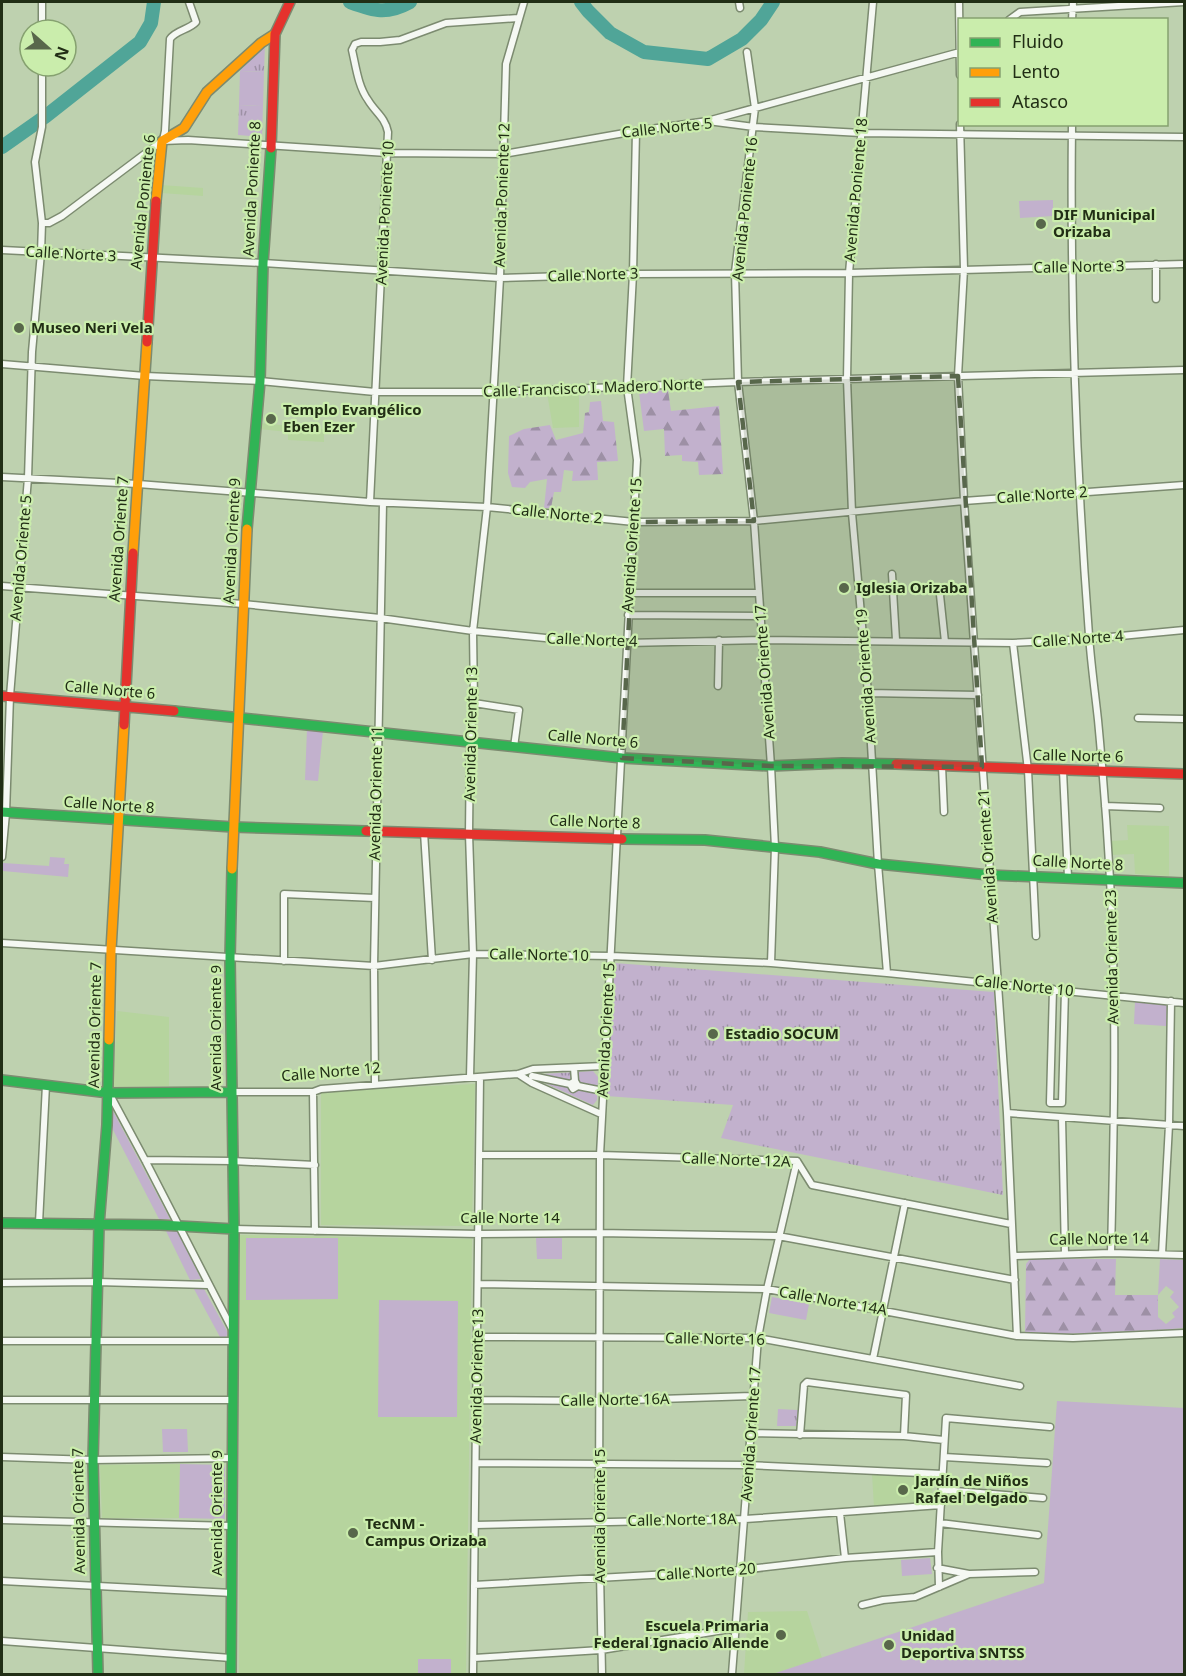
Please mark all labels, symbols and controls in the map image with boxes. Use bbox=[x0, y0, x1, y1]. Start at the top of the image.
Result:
north arrow bbox=[18, 18, 78, 78]
legend bbox=[958, 18, 1168, 126]
text: Fluido bbox=[1012, 29, 1064, 53]
text: N bbox=[49, 43, 75, 63]
text: Lento bbox=[1012, 59, 1060, 83]
text: Atasco bbox=[1012, 89, 1068, 113]
street label: Calle Norte 5 bbox=[621, 112, 713, 142]
street label: Avenida Poniente 18 bbox=[839, 117, 871, 263]
street label: Avenida Poniente 8 bbox=[237, 121, 265, 257]
street label: Avenida Poniente 12 bbox=[488, 123, 514, 267]
street label: Avenida Poniente 6 bbox=[125, 133, 159, 270]
street label: Avenida Poniente 16 bbox=[727, 136, 761, 282]
street label: Avenida Poniente 10 bbox=[370, 140, 398, 286]
place label: DIF Municipal Orizaba bbox=[1053, 204, 1155, 241]
marker: DIF Municipal Orizaba bbox=[1034, 217, 1048, 231]
street label: Calle Norte 3 bbox=[25, 241, 117, 265]
street label: Calle Norte 3 bbox=[1033, 255, 1125, 277]
street label: Calle Norte 3 bbox=[547, 262, 639, 286]
place label: Museo Neri Vela bbox=[31, 317, 153, 337]
marker: Museo Neri Vela bbox=[12, 321, 26, 335]
street label: Calle Francisco I. Madero Norte bbox=[483, 373, 703, 401]
place label: Templo Evangélico Eben Ezer bbox=[283, 399, 422, 436]
marker: Templo Evangélico Eben Ezer bbox=[264, 412, 278, 426]
street label: Avenida Oriente 7 bbox=[104, 475, 132, 603]
street label: Avenida Oriente 9 bbox=[218, 477, 244, 604]
street label: Avenida Oriente 15 bbox=[616, 477, 646, 613]
street label: Calle Norte 2 bbox=[996, 481, 1088, 507]
street label: Avenida Oriente 5 bbox=[5, 494, 35, 622]
street label: Calle Norte 2 bbox=[511, 498, 603, 528]
place label: Iglesia Orizaba bbox=[856, 577, 968, 597]
marker: Iglesia Orizaba bbox=[837, 581, 851, 595]
street label: Avenida Oriente 17 bbox=[749, 604, 779, 740]
street label: Avenida Oriente 19 bbox=[850, 608, 880, 744]
street label: Calle Norte 4 bbox=[1032, 625, 1124, 651]
street label: Calle Norte 4 bbox=[546, 627, 638, 651]
street label: Avenida Oriente 13 bbox=[459, 666, 481, 802]
street label: Calle Norte 6 bbox=[64, 675, 156, 703]
street label: Calle Norte 6 bbox=[547, 724, 639, 752]
street label: Avenida Oriente 11 bbox=[364, 725, 386, 861]
street label: Calle Norte 6 bbox=[1032, 744, 1124, 766]
street label: Avenida Oriente 21 bbox=[972, 788, 1002, 924]
street label: Calle Norte 8 bbox=[63, 791, 155, 817]
street label: Calle Norte 8 bbox=[549, 809, 641, 833]
street label: Calle Norte 8 bbox=[1032, 850, 1124, 874]
street label: Avenida Oriente 23 bbox=[1100, 889, 1122, 1025]
street label: Calle Norte 10 bbox=[489, 943, 589, 965]
street label: Avenida Oriente 7 bbox=[83, 962, 105, 1088]
street label: Avenida Oriente 15 bbox=[591, 962, 619, 1098]
street label: Avenida Oriente 9 bbox=[205, 965, 225, 1091]
street label: Calle Norte 10 bbox=[974, 970, 1075, 1000]
place label: Estadio SOCUM bbox=[725, 1023, 839, 1043]
marker: Estadio SOCUM bbox=[706, 1027, 720, 1041]
street label: Calle Norte 12 bbox=[280, 1057, 381, 1085]
street label: Calle Norte 12A bbox=[681, 1147, 791, 1171]
street label: Calle Norte 14 bbox=[460, 1207, 560, 1227]
street label: Calle Norte 14 bbox=[1049, 1227, 1149, 1249]
street label: Calle Norte 14A bbox=[778, 1281, 889, 1319]
street label: Avenida Oriente 13 bbox=[465, 1308, 487, 1444]
street label: Calle Norte 16 bbox=[665, 1327, 765, 1349]
street label: Avenida Oriente 17 bbox=[735, 1366, 765, 1502]
street label: Calle Norte 16A bbox=[560, 1388, 670, 1410]
street label: Avenida Oriente 7 bbox=[67, 1448, 89, 1574]
street label: Avenida Oriente 15 bbox=[589, 1449, 609, 1583]
street label: Avenida Oriente 9 bbox=[206, 1450, 226, 1576]
place label: Jardín de Niños Rafael Delgado bbox=[913, 1470, 1029, 1507]
marker: Jardín de Niños Rafael Delgado bbox=[896, 1483, 910, 1497]
street label: Calle Norte 18A bbox=[627, 1508, 737, 1530]
place label: TecNM - Campus Orizaba bbox=[365, 1513, 487, 1550]
marker: TecNM - Campus Orizaba bbox=[346, 1526, 360, 1540]
street label: Calle Norte 20 bbox=[656, 1558, 756, 1584]
place label: Escuela Primaria Federal Ignacio Allende bbox=[594, 1615, 769, 1652]
place label: Unidad Deportiva SNTSS bbox=[901, 1625, 1025, 1662]
marker: Escuela Primaria Federal Ignacio Allende bbox=[774, 1628, 788, 1642]
marker: Unidad Deportiva SNTSS bbox=[882, 1638, 896, 1652]

